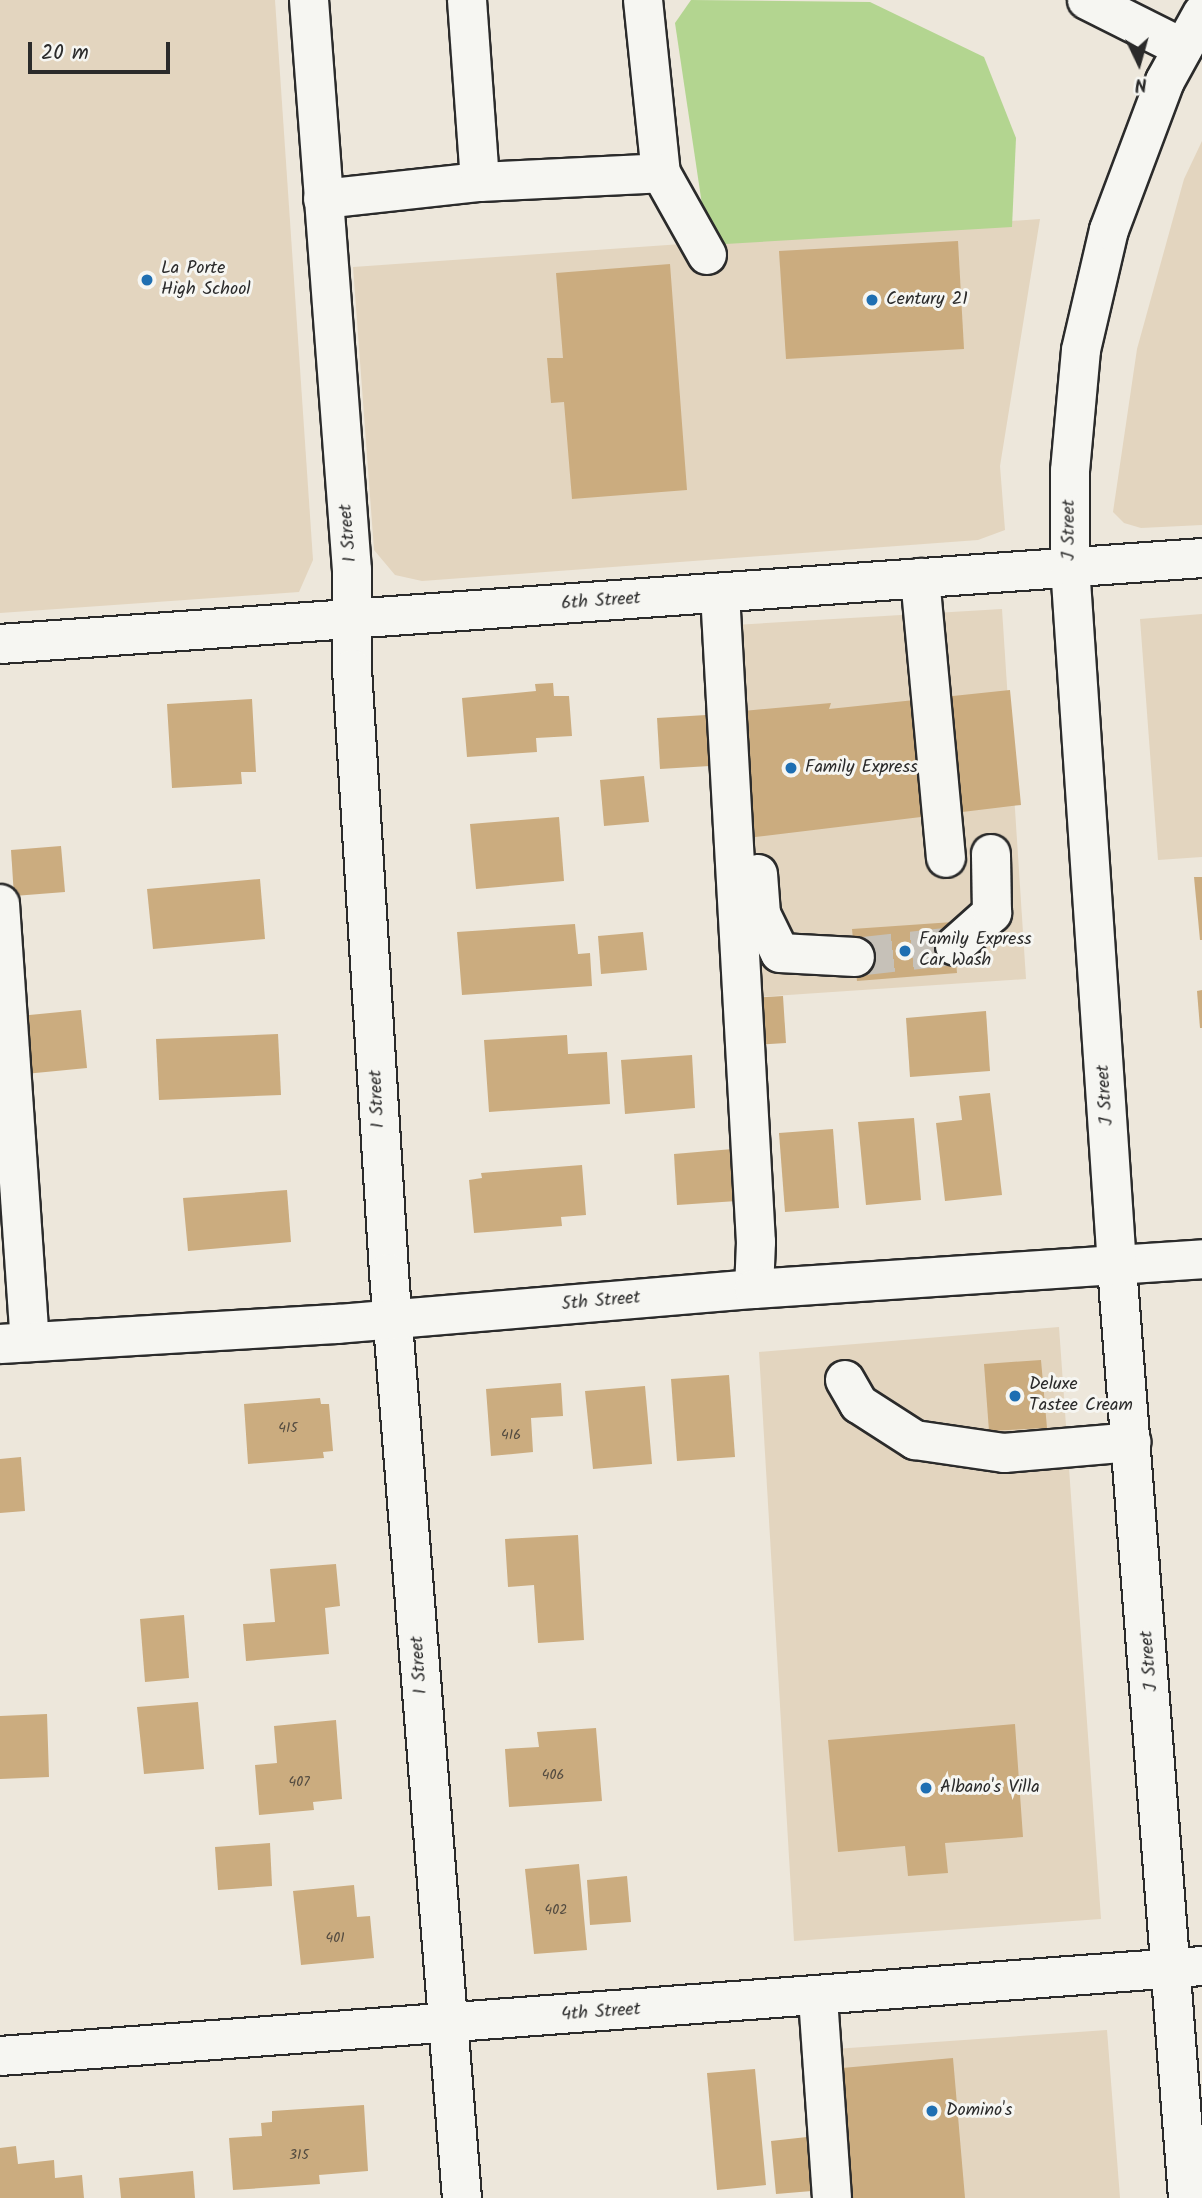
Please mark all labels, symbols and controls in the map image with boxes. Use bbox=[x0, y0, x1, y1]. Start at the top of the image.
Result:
scale bar bbox=[32, 28, 173, 72]
north arrow bbox=[1104, 28, 1174, 98]
text: 20 m bbox=[41, 37, 89, 70]
text: N bbox=[1134, 68, 1148, 99]
place label: La Porte High School bbox=[161, 259, 251, 302]
marker: La Porte High School bbox=[139, 272, 155, 288]
place label: Century 21 bbox=[886, 289, 968, 311]
marker: Century 21 bbox=[864, 292, 880, 308]
street label: J Street bbox=[1059, 499, 1081, 561]
street label: I Street bbox=[336, 503, 362, 563]
street label: 6th Street bbox=[561, 588, 641, 616]
place label: Family Express bbox=[805, 757, 918, 779]
marker: Family Express bbox=[783, 760, 799, 776]
place label: Family Express Car Wash bbox=[919, 930, 1032, 972]
marker: Family Express Car Wash bbox=[897, 943, 913, 959]
street label: J Street bbox=[1093, 1064, 1119, 1126]
street label: I Street bbox=[366, 1069, 390, 1129]
street label: 5th Street bbox=[561, 1288, 641, 1316]
place label: Deluxe Tastee Cream bbox=[1029, 1375, 1133, 1418]
marker: Deluxe Tastee Cream bbox=[1007, 1388, 1023, 1404]
house number: 415 bbox=[278, 1420, 298, 1436]
house number: 416 bbox=[501, 1427, 521, 1443]
street label: J Street bbox=[1137, 1630, 1163, 1692]
street label: I Street bbox=[407, 1635, 433, 1695]
house number: 406 bbox=[542, 1767, 564, 1783]
house number: 407 bbox=[288, 1774, 310, 1790]
place label: Albano's Villa bbox=[940, 1777, 1040, 1799]
marker: Albano's Villa bbox=[918, 1780, 934, 1796]
house number: 402 bbox=[545, 1902, 567, 1918]
house number: 401 bbox=[325, 1930, 345, 1946]
street label: 4th Street bbox=[561, 1999, 641, 2027]
place label: Domino's bbox=[946, 2100, 1012, 2122]
marker: Domino's bbox=[924, 2103, 940, 2119]
house number: 315 bbox=[289, 2147, 309, 2163]

